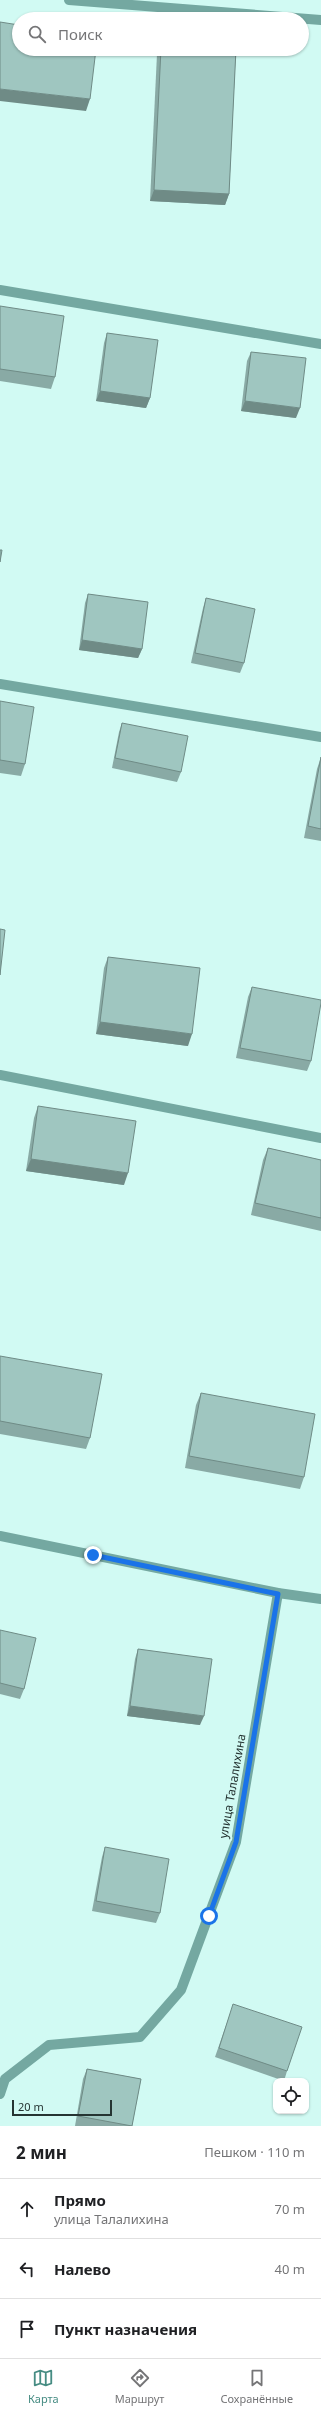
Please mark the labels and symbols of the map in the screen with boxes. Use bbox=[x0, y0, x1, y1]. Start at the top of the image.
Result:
route end bbox=[84, 1546, 102, 1564]
street label: улица Талалихина bbox=[214, 1732, 250, 1840]
route start bbox=[200, 1907, 218, 1925]
scale bar bbox=[12, 2098, 112, 2117]

